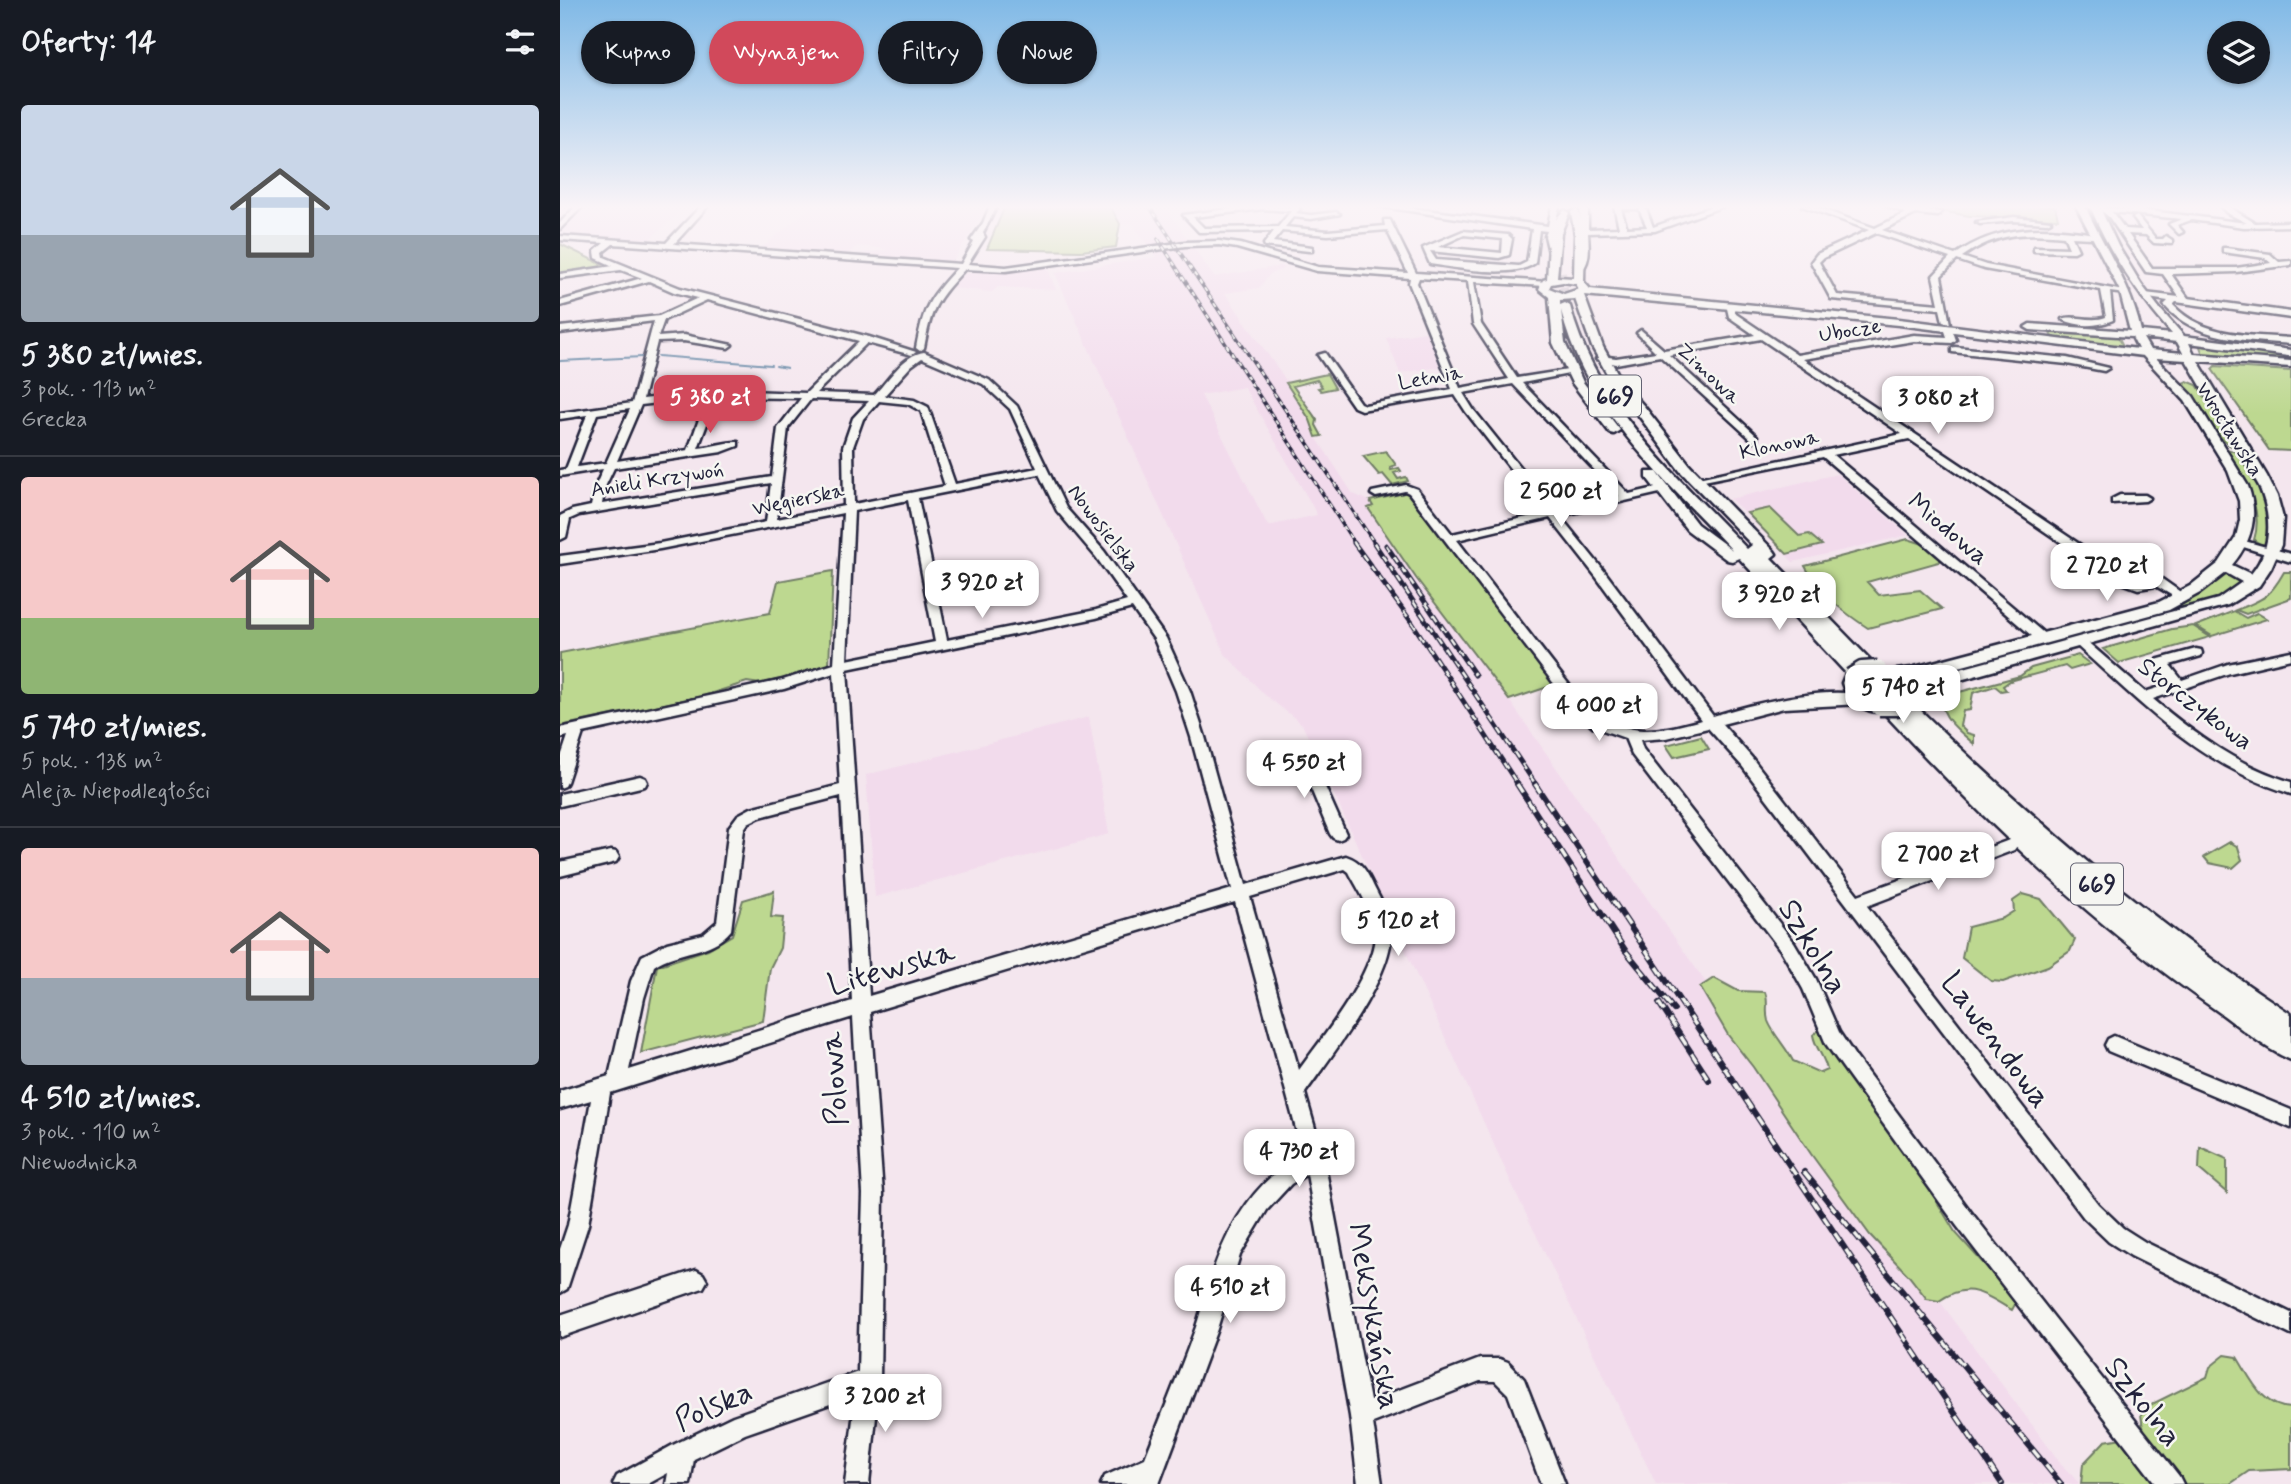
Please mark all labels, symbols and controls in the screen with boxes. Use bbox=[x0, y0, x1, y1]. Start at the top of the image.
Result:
chip: Kupno bbox=[581, 21, 695, 84]
chip: Wynajem bbox=[709, 21, 864, 84]
chip: Filtry bbox=[878, 21, 983, 84]
chip: Nowe bbox=[997, 21, 1097, 84]
map controls bbox=[2207, 21, 2270, 84]
button: layers bbox=[2207, 21, 2270, 84]
text: Oferty: 14 bbox=[21, 23, 156, 62]
icon: filters bbox=[501, 23, 539, 61]
icon: home bbox=[217, 150, 343, 276]
street label: Ubocze bbox=[1817, 312, 1883, 350]
text: 5 380 zł/mies. bbox=[21, 336, 203, 375]
street label: Zimowa bbox=[1670, 337, 1747, 411]
street label: Letnia bbox=[1396, 359, 1465, 397]
text: 3 pok. · 113 m² bbox=[21, 375, 156, 405]
pin: 5 380 zł bbox=[638, 376, 782, 435]
road number: 669 bbox=[1589, 376, 1641, 416]
pin: 3 080 zł bbox=[1866, 376, 2010, 436]
street label: Wrocławska bbox=[2189, 377, 2269, 482]
text: 5 380 zł bbox=[670, 383, 750, 413]
text: 3 080 zł bbox=[1898, 384, 1978, 414]
text: Grecka bbox=[21, 405, 88, 435]
street label: Klonowa bbox=[1737, 423, 1822, 467]
street label: Anieli Krzywoń bbox=[589, 456, 726, 504]
pin: 2 500 zł bbox=[1489, 470, 1633, 529]
street label: Węgierska bbox=[750, 477, 847, 523]
text: 2 500 zł bbox=[1520, 477, 1602, 507]
street label: Nowosielska bbox=[1061, 479, 1145, 578]
street label: Miodowa bbox=[1900, 486, 1996, 573]
icon: home bbox=[217, 522, 343, 648]
pin: 2 720 zł bbox=[2035, 544, 2179, 603]
text: 2 720 zł bbox=[2066, 551, 2148, 581]
pin: 3 920 zł bbox=[910, 560, 1054, 620]
text: 3 920 zł bbox=[941, 568, 1023, 598]
pin: 3 920 zł bbox=[1707, 572, 1851, 632]
text: 3 920 zł bbox=[1738, 580, 1820, 610]
street label: Storczykowa bbox=[2130, 650, 2259, 759]
pin: 5 740 zł bbox=[1831, 666, 1975, 725]
text: 5 740 zł bbox=[1861, 673, 1945, 703]
pin: 4 000 zł bbox=[1527, 684, 1671, 743]
text: 4 000 zł bbox=[1557, 691, 1641, 721]
text: 5 740 zł/mies. bbox=[21, 708, 207, 747]
pin: 4 550 zł bbox=[1232, 740, 1376, 800]
text: 5 pok. · 138 m² bbox=[21, 747, 163, 777]
text: 4 550 zł bbox=[1263, 748, 1345, 778]
text: Aleja Niepodległości bbox=[21, 777, 210, 807]
pin: 2 700 zł bbox=[1866, 832, 2010, 892]
text: 2 700 zł bbox=[1897, 840, 1979, 870]
road number: 669 bbox=[2071, 864, 2123, 904]
street label: Szkolna bbox=[1767, 891, 1857, 1003]
icon: home bbox=[217, 893, 343, 1019]
pin: 5 120 zł bbox=[1326, 898, 1470, 958]
text: 5 120 zł bbox=[1357, 906, 1439, 936]
street label: Litewska bbox=[823, 931, 961, 1007]
street label: Lawendowa bbox=[1930, 963, 2061, 1117]
street label: Polowa bbox=[811, 1030, 859, 1127]
text: 4 510 zł/mies. bbox=[21, 1079, 201, 1118]
text: 3 pok. · 110 m² bbox=[21, 1118, 161, 1148]
pin: 4 730 zł bbox=[1227, 1130, 1371, 1189]
text: 4 730 zł bbox=[1260, 1137, 1338, 1167]
text: Niewodnicka bbox=[21, 1148, 138, 1178]
street label: Meksykańska bbox=[1336, 1220, 1410, 1413]
pin: 4 510 zł bbox=[1158, 1266, 1302, 1325]
text: 4 510 zł bbox=[1190, 1273, 1270, 1303]
street label: Szkolna bbox=[2094, 1348, 2191, 1456]
street label: Polska bbox=[668, 1371, 759, 1443]
pin: 3 200 zł bbox=[813, 1374, 957, 1434]
text: 3 200 zł bbox=[845, 1382, 925, 1412]

